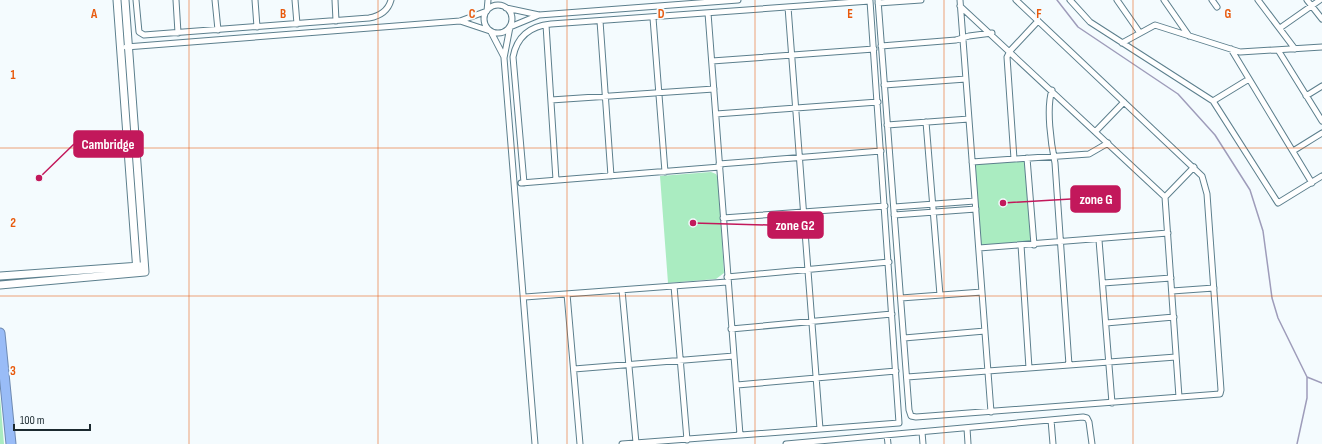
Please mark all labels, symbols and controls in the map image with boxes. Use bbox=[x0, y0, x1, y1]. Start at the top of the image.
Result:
text: A bbox=[90, 6, 98, 22]
text: B bbox=[280, 6, 286, 22]
text: C bbox=[469, 6, 476, 22]
text: D bbox=[658, 6, 665, 22]
text: E bbox=[847, 6, 853, 22]
text: F bbox=[1036, 6, 1042, 22]
text: G bbox=[1225, 6, 1232, 22]
text: 1 bbox=[10, 67, 16, 83]
callout: Cambridge bbox=[74, 131, 143, 157]
text: Cambridge bbox=[81, 136, 135, 153]
callout: zone G bbox=[1071, 186, 1120, 212]
text: zone G bbox=[1079, 191, 1113, 208]
callout: zone G2 bbox=[768, 212, 823, 238]
text: 2 bbox=[10, 215, 16, 231]
text: zone G2 bbox=[775, 217, 815, 234]
text: 3 bbox=[10, 363, 16, 379]
scale bar bbox=[14, 406, 90, 432]
text: 100 m bbox=[20, 413, 45, 428]

